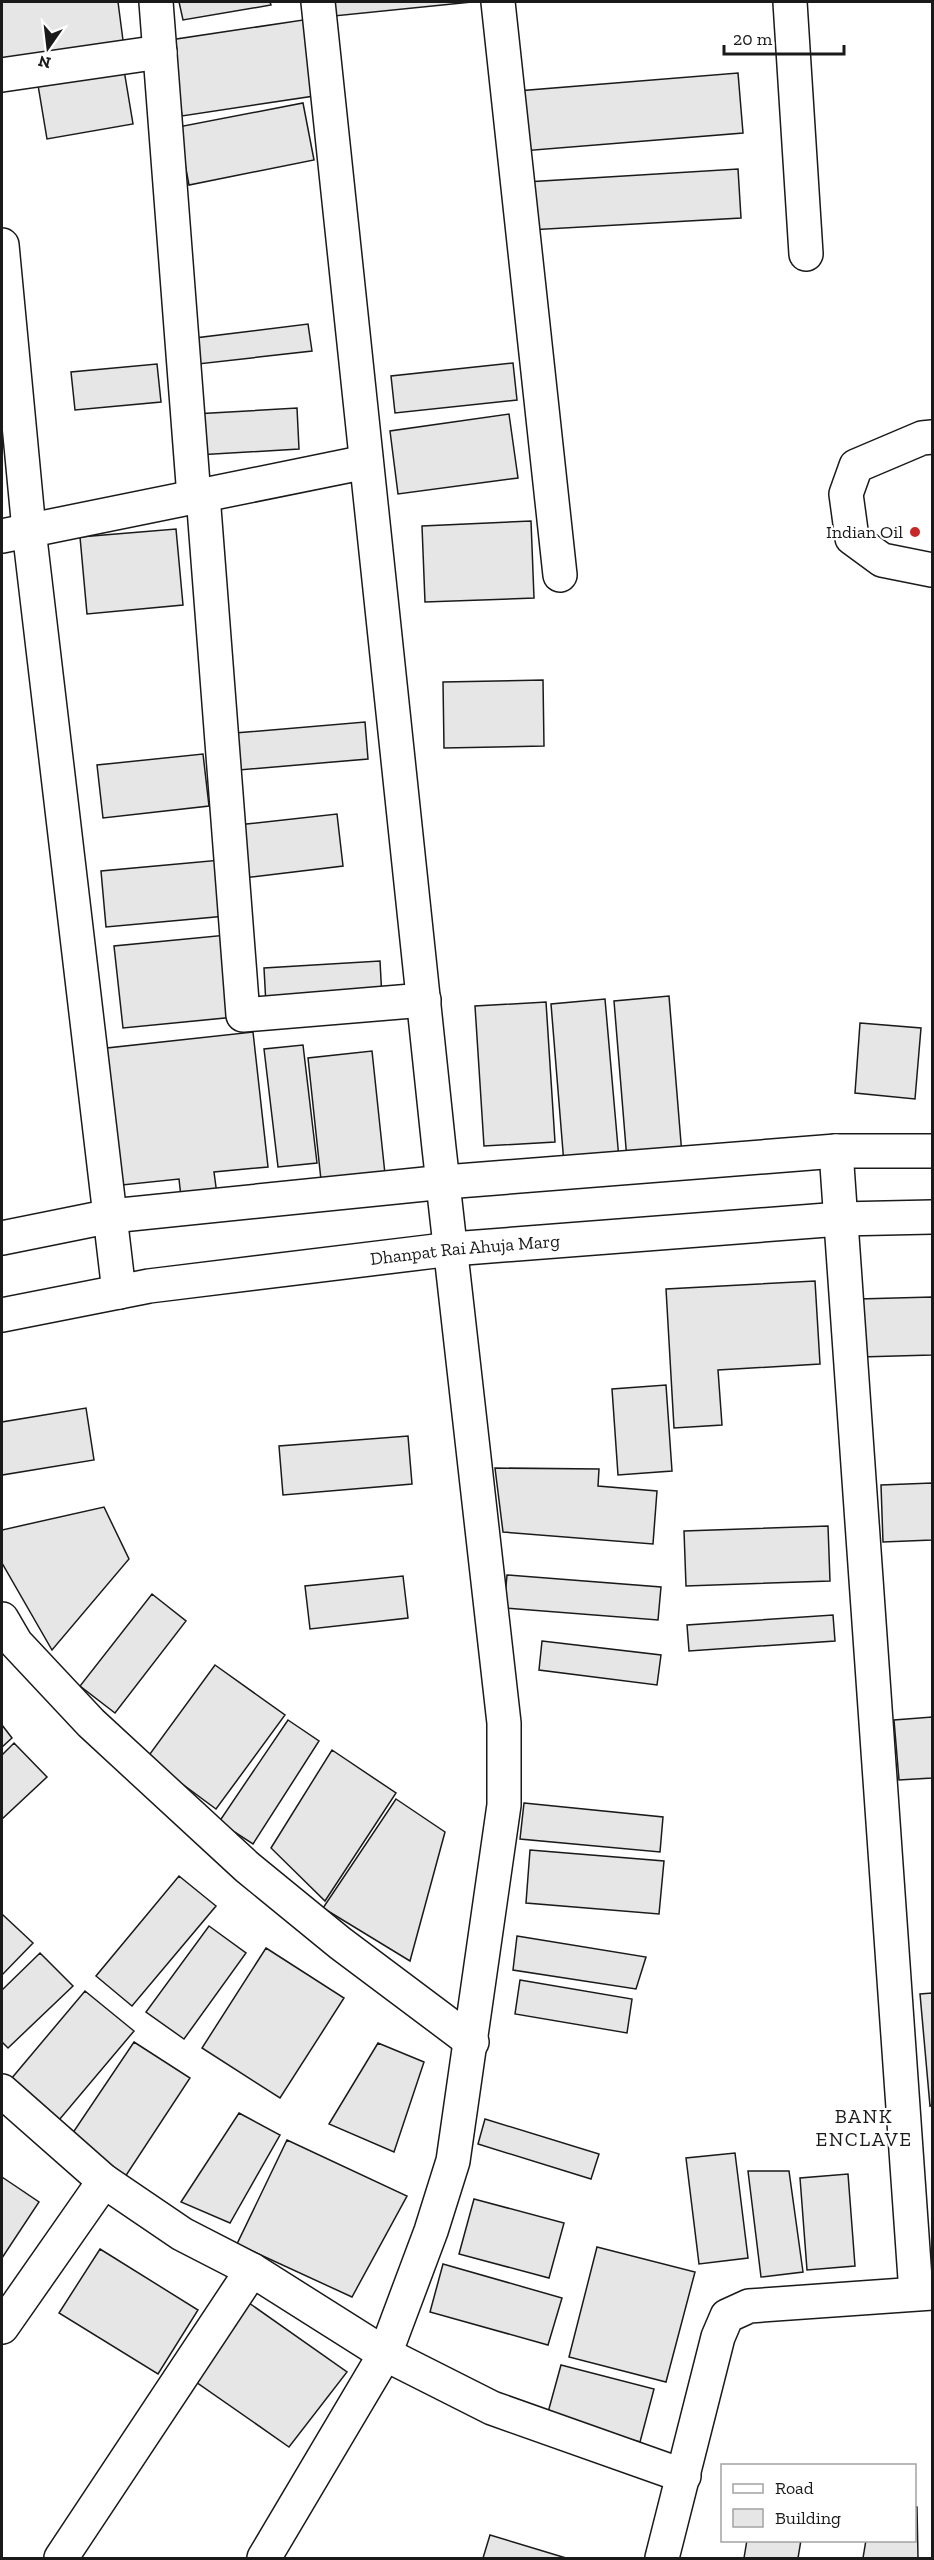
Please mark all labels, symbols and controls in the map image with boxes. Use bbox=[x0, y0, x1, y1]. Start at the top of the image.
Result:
north arrow bbox=[18, 18, 78, 78]
scale bar bbox=[724, 18, 844, 56]
text: 20 m bbox=[733, 28, 773, 50]
text: N bbox=[36, 51, 53, 73]
place label: Indian Oil bbox=[826, 521, 903, 543]
marker: Indian Oil bbox=[908, 525, 922, 539]
street label: Dhanpat Rai Ahuja Marg bbox=[369, 1230, 561, 1270]
district label: BANK ENCLAVE bbox=[816, 2104, 912, 2151]
legend bbox=[721, 2464, 916, 2542]
text: Road bbox=[775, 2477, 814, 2499]
text: Building bbox=[775, 2507, 841, 2529]

